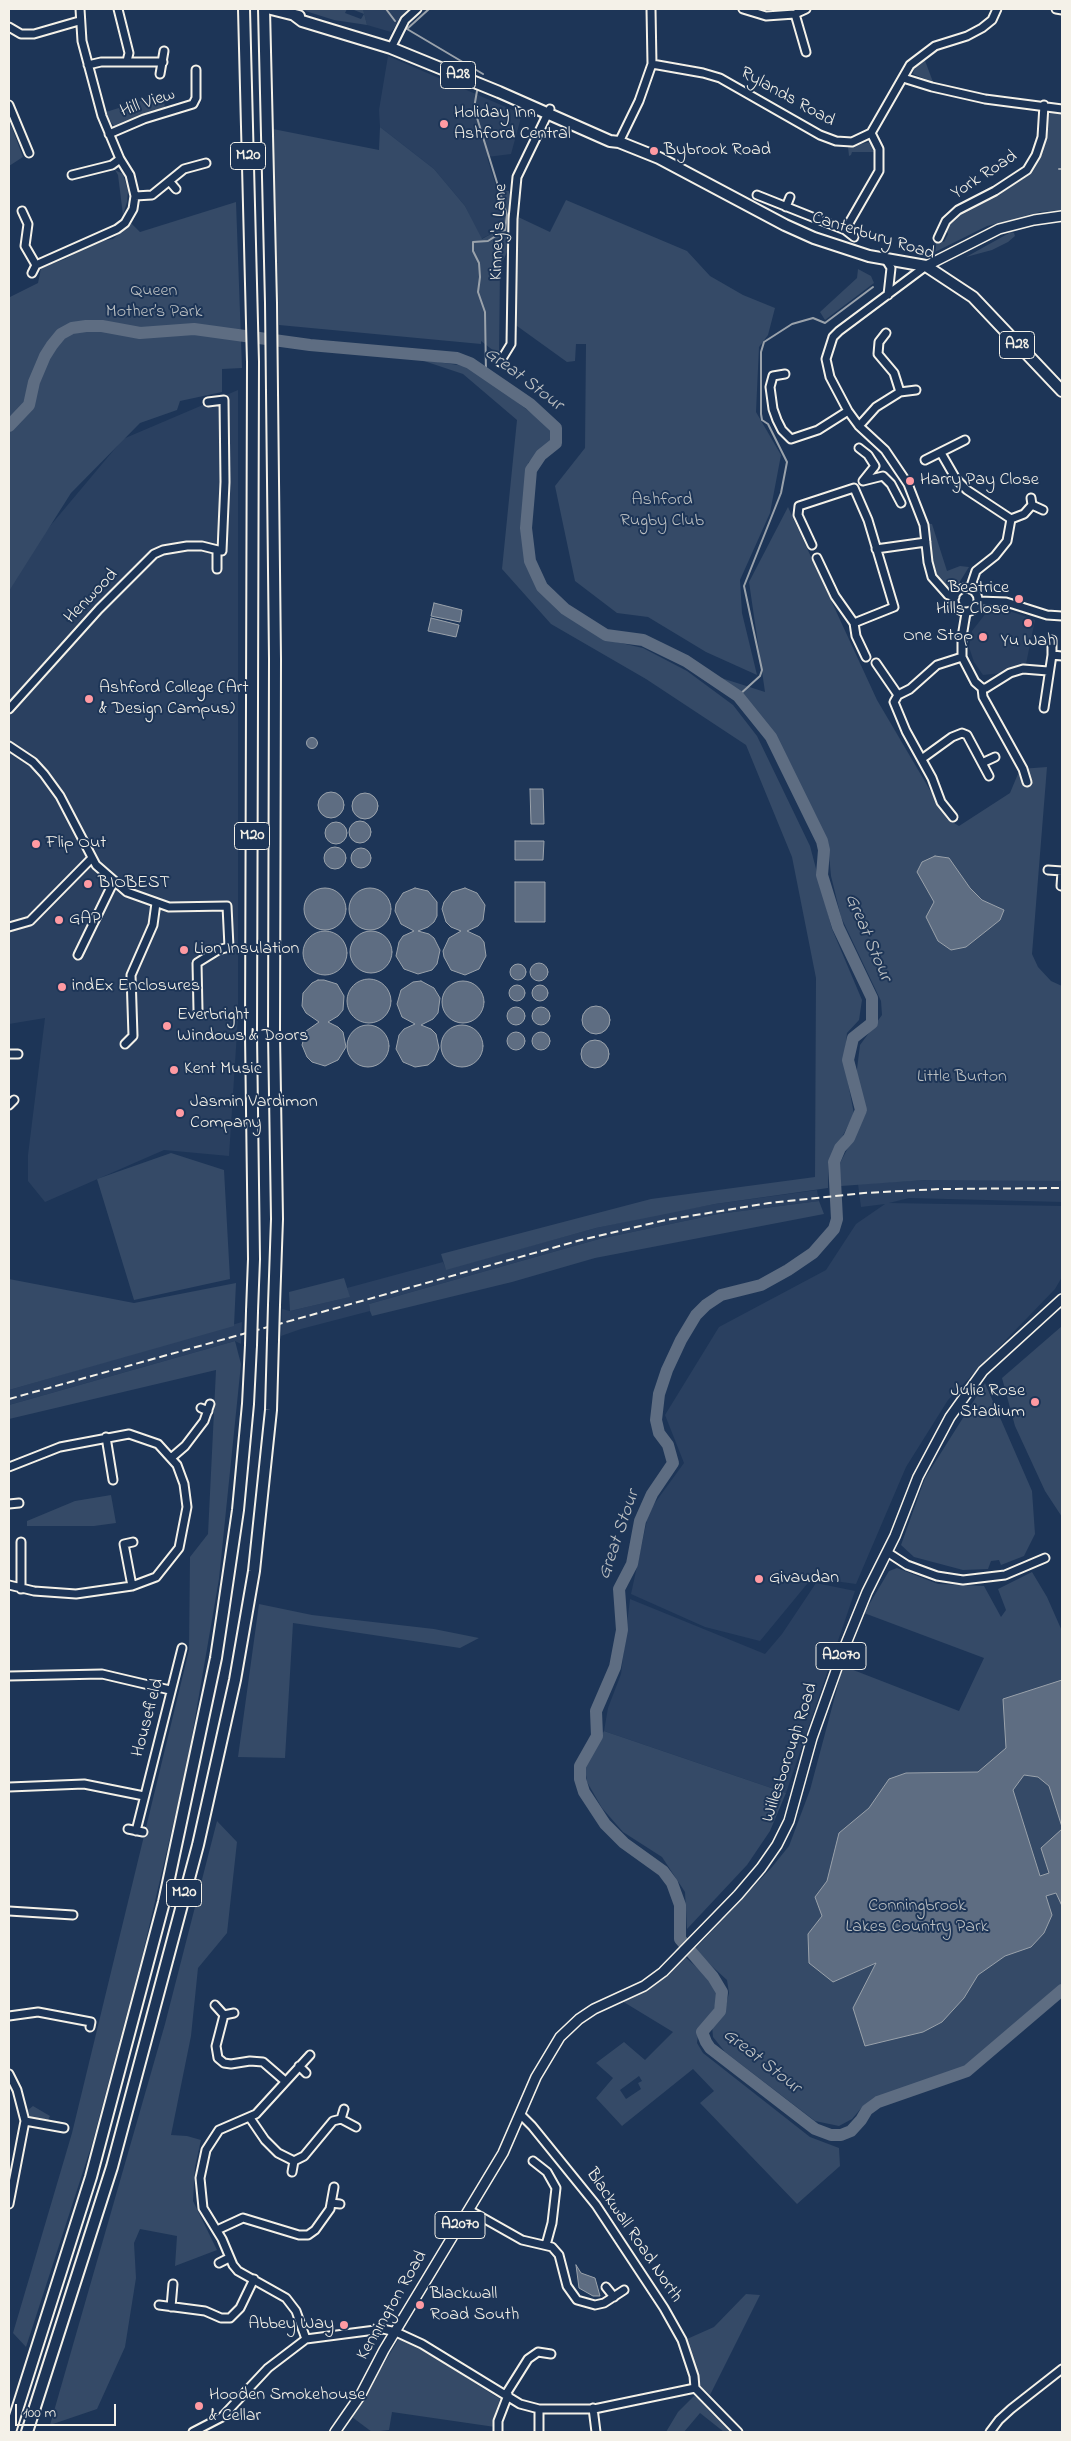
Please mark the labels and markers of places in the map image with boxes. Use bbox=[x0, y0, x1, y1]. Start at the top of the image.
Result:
place label: Holiday Inn Ashford Central bbox=[454, 103, 571, 146]
marker: Holiday Inn Ashford Central bbox=[438, 118, 450, 130]
place label: Bybrook Road bbox=[664, 140, 771, 162]
marker: Bybrook Road bbox=[648, 145, 660, 157]
place label: Harry Pay Close bbox=[920, 470, 1039, 492]
marker: Harry Pay Close bbox=[904, 475, 916, 487]
place label: Beatrice Hills Close bbox=[936, 578, 1009, 620]
marker: Beatrice Hills Close bbox=[1013, 593, 1025, 605]
marker: Yu Wah bbox=[1022, 617, 1034, 629]
place label: One Stop bbox=[903, 626, 973, 648]
marker: One Stop bbox=[977, 631, 989, 643]
place label: Yu Wah bbox=[1000, 631, 1056, 653]
place label: Ashford College (Art & Design Campus) bbox=[99, 678, 248, 721]
marker: Ashford College (Art & Design Campus) bbox=[83, 693, 95, 705]
place label: Flip Out bbox=[46, 833, 106, 855]
marker: Flip Out bbox=[30, 838, 42, 850]
place label: BIOBEST bbox=[98, 873, 170, 895]
marker: BIOBEST bbox=[82, 878, 94, 890]
place label: GAP bbox=[69, 909, 101, 931]
marker: GAP bbox=[53, 914, 65, 926]
place label: Lion Insulation bbox=[194, 939, 299, 961]
marker: Lion Insulation bbox=[178, 944, 190, 956]
place label: indEx Enclosures bbox=[72, 976, 200, 998]
marker: indEx Enclosures bbox=[56, 981, 68, 993]
place label: Everbright Windows & Doors bbox=[177, 1005, 308, 1048]
marker: Everbright Windows & Doors bbox=[161, 1020, 173, 1032]
place label: Kent Music bbox=[184, 1059, 262, 1081]
marker: Kent Music bbox=[168, 1064, 180, 1076]
place label: Jasmin Vardimon Company bbox=[190, 1092, 318, 1134]
marker: Jasmin Vardimon Company bbox=[174, 1107, 186, 1119]
place label: Julie Rose Stadium bbox=[951, 1381, 1025, 1424]
marker: Julie Rose Stadium bbox=[1029, 1396, 1041, 1408]
place label: Givaudan bbox=[769, 1568, 839, 1590]
marker: Givaudan bbox=[753, 1573, 765, 1585]
place label: Blackwall Road South bbox=[430, 2284, 519, 2326]
marker: Blackwall Road South bbox=[414, 2299, 426, 2311]
place label: Abbey Way bbox=[248, 2314, 334, 2336]
marker: Abbey Way bbox=[338, 2319, 350, 2331]
place label: Hooden Smokehouse & Cellar bbox=[209, 2385, 365, 2428]
marker: Hooden Smokehouse & Cellar bbox=[193, 2400, 205, 2412]

